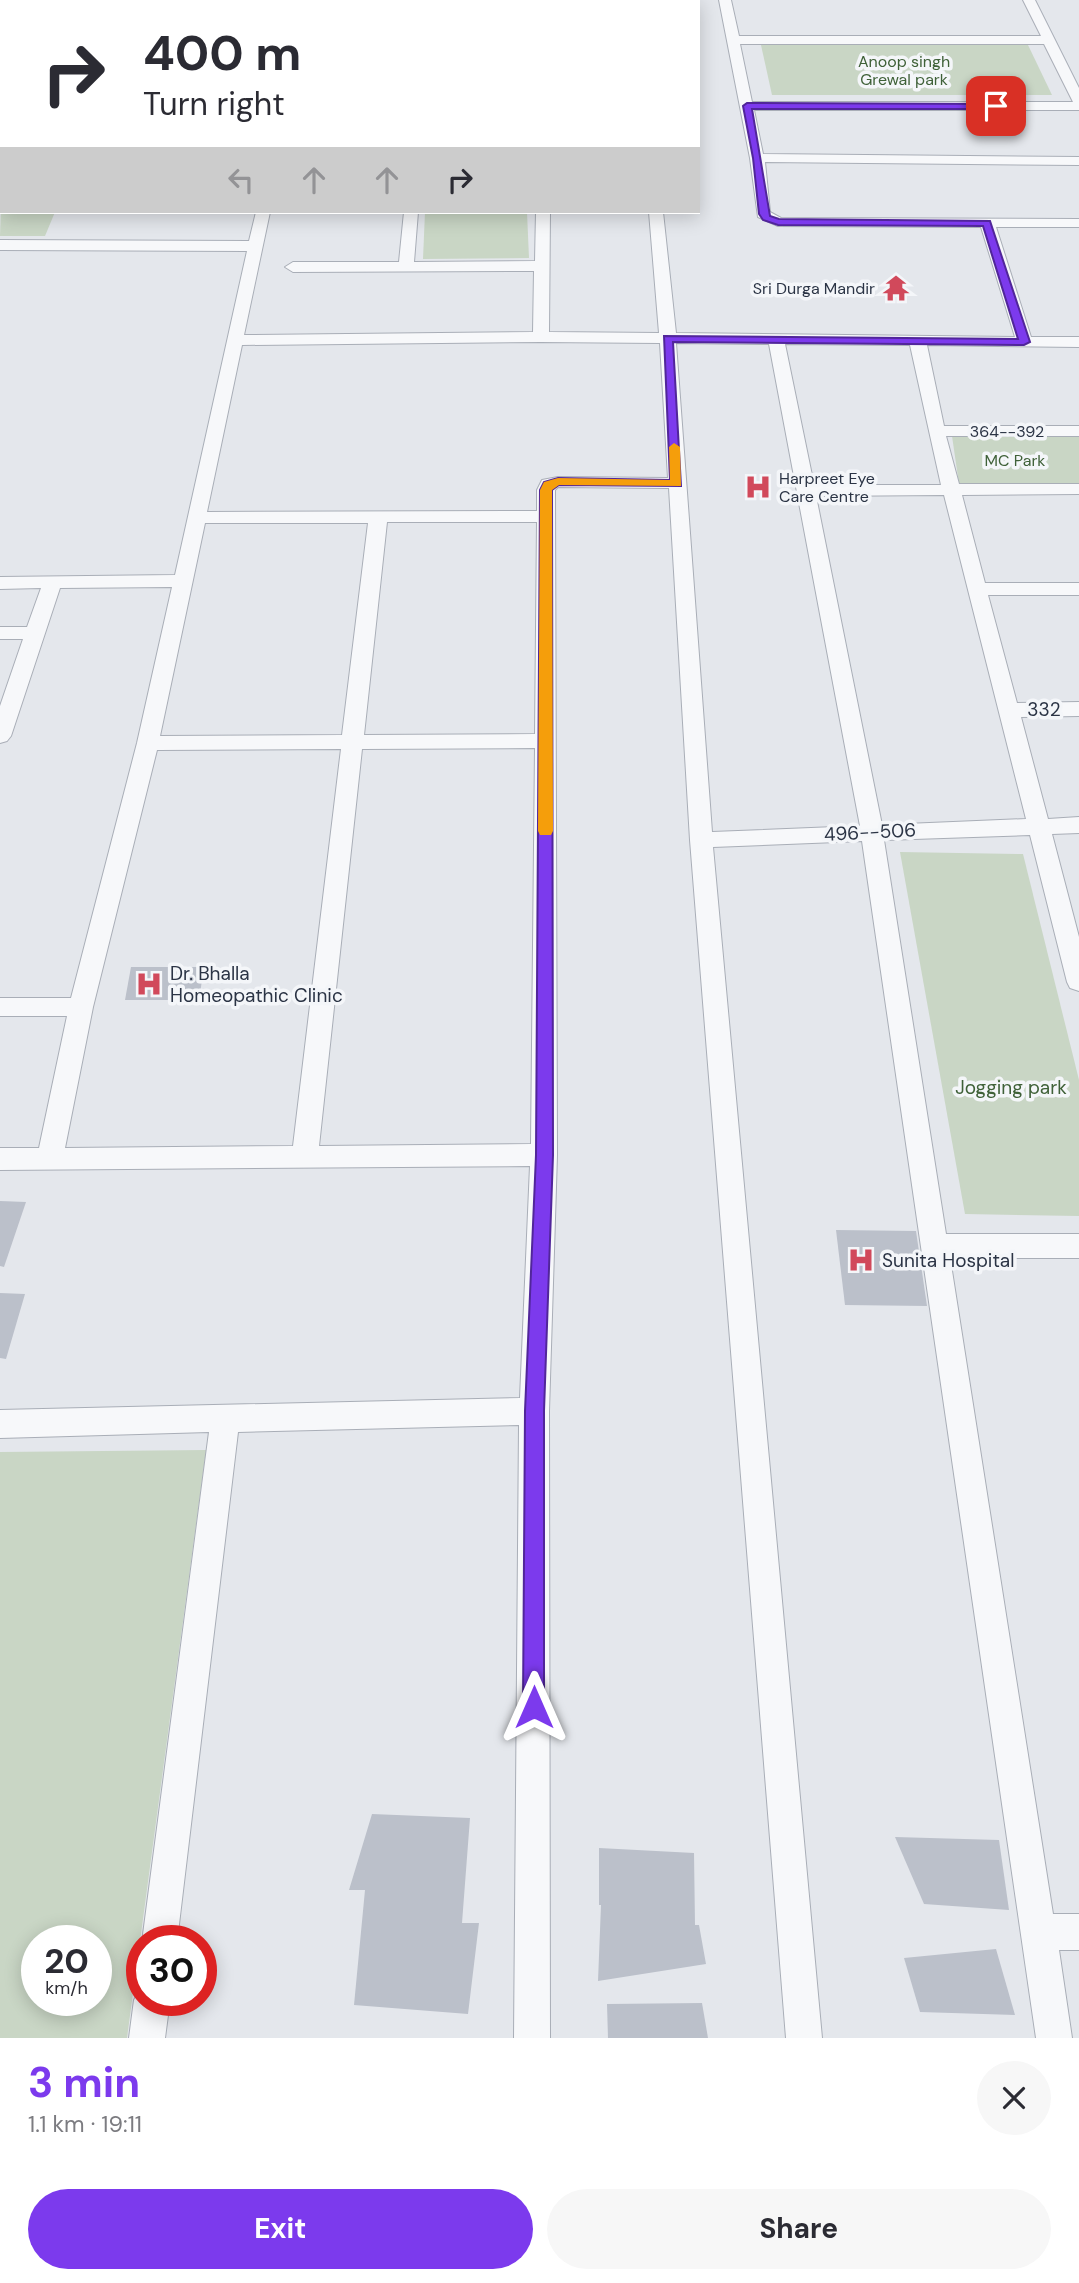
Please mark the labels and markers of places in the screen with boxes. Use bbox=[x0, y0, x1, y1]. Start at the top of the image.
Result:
pin bbox=[966, 76, 1026, 136]
temple icon: Sri Durga Mandir bbox=[881, 273, 911, 303]
place label: Sri Durga Mandir bbox=[753, 278, 875, 299]
place label: Harpreet Eye Care Centre bbox=[779, 468, 875, 507]
hospital icon: Harpreet Eye Care Centre bbox=[743, 472, 773, 502]
place label: Dr. Bhalla Homeopathic Clinic bbox=[170, 961, 343, 1008]
hospital icon: Dr. Bhalla Homeopathic Clinic bbox=[134, 969, 164, 999]
hospital icon: Sunita Hospital bbox=[846, 1245, 876, 1275]
place label: Sunita Hospital bbox=[882, 1248, 1014, 1273]

